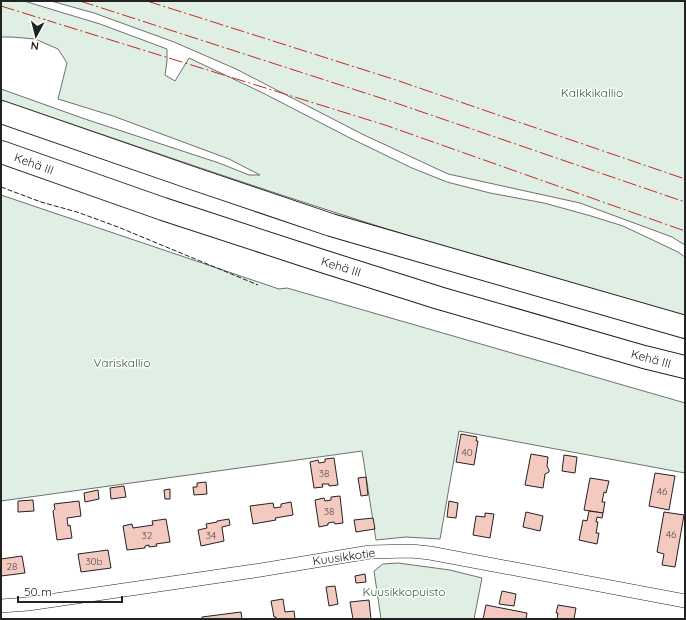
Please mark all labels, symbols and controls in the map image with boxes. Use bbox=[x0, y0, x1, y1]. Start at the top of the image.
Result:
north arrow bbox=[16, 16, 56, 56]
text: N bbox=[30, 38, 40, 53]
park label: Kalkkikallio bbox=[561, 85, 623, 100]
street label: Kehä III bbox=[12, 149, 56, 178]
street label: Kehä III bbox=[319, 253, 363, 280]
street label: Kehä III bbox=[629, 346, 673, 371]
park label: Variskallio bbox=[94, 355, 150, 370]
house number: 40 bbox=[461, 446, 473, 459]
house number: 38 bbox=[319, 467, 329, 480]
house number: 46 bbox=[657, 485, 668, 498]
house number: 38 bbox=[324, 505, 334, 518]
house number: 46 bbox=[666, 528, 677, 541]
house number: 32 bbox=[142, 529, 153, 542]
house number: 34 bbox=[206, 529, 216, 542]
street label: Kuusikkotie bbox=[312, 545, 376, 568]
house number: 30b bbox=[85, 555, 103, 568]
house number: 28 bbox=[7, 560, 17, 573]
scale bar bbox=[18, 578, 122, 604]
text: 50 m bbox=[24, 584, 52, 599]
park label: Kuusikkopuisto bbox=[362, 584, 446, 599]

